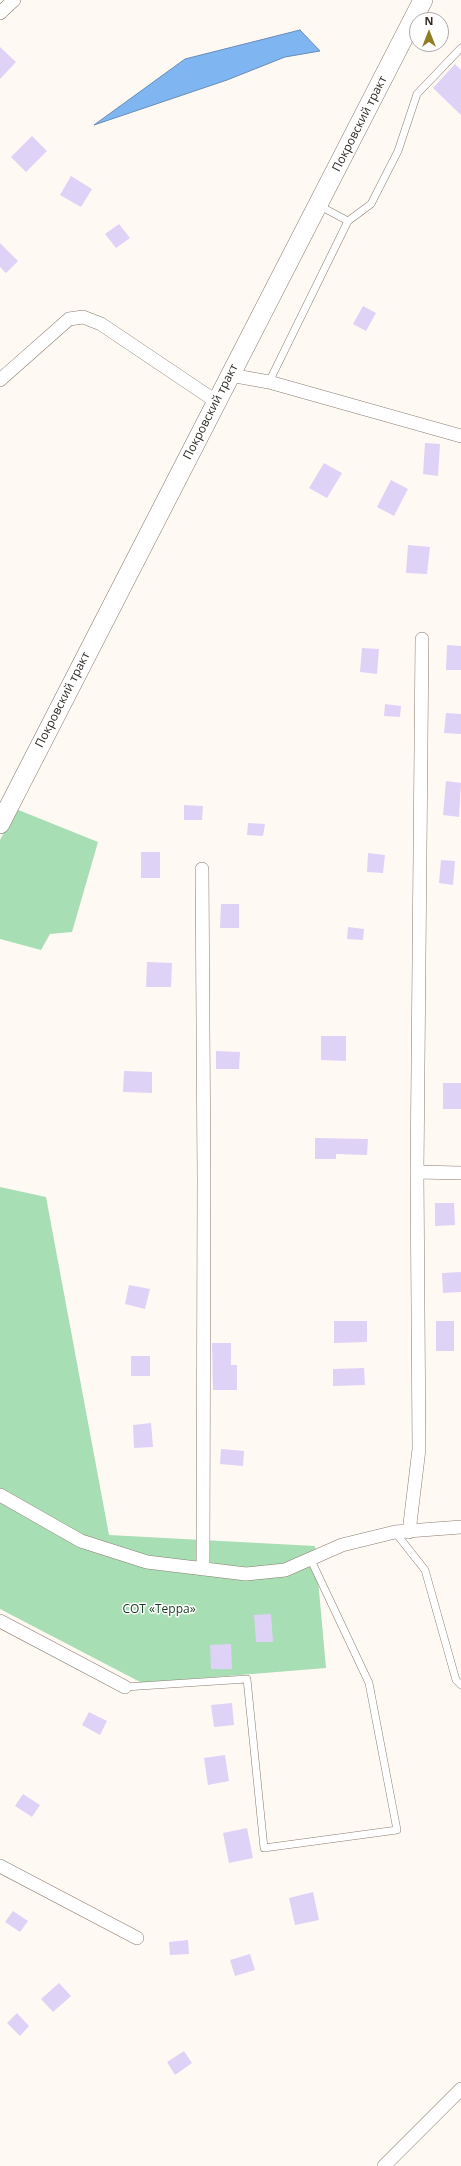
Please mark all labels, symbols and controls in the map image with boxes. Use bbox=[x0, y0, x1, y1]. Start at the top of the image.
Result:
north arrow bbox=[409, 12, 449, 52]
text: N bbox=[425, 13, 433, 28]
street label: Покровский тракт bbox=[330, 74, 390, 174]
street label: Покровский тракт bbox=[181, 362, 241, 462]
street label: Покровский тракт bbox=[33, 650, 93, 750]
park label: СОТ «Терра» bbox=[122, 1603, 196, 1617]

